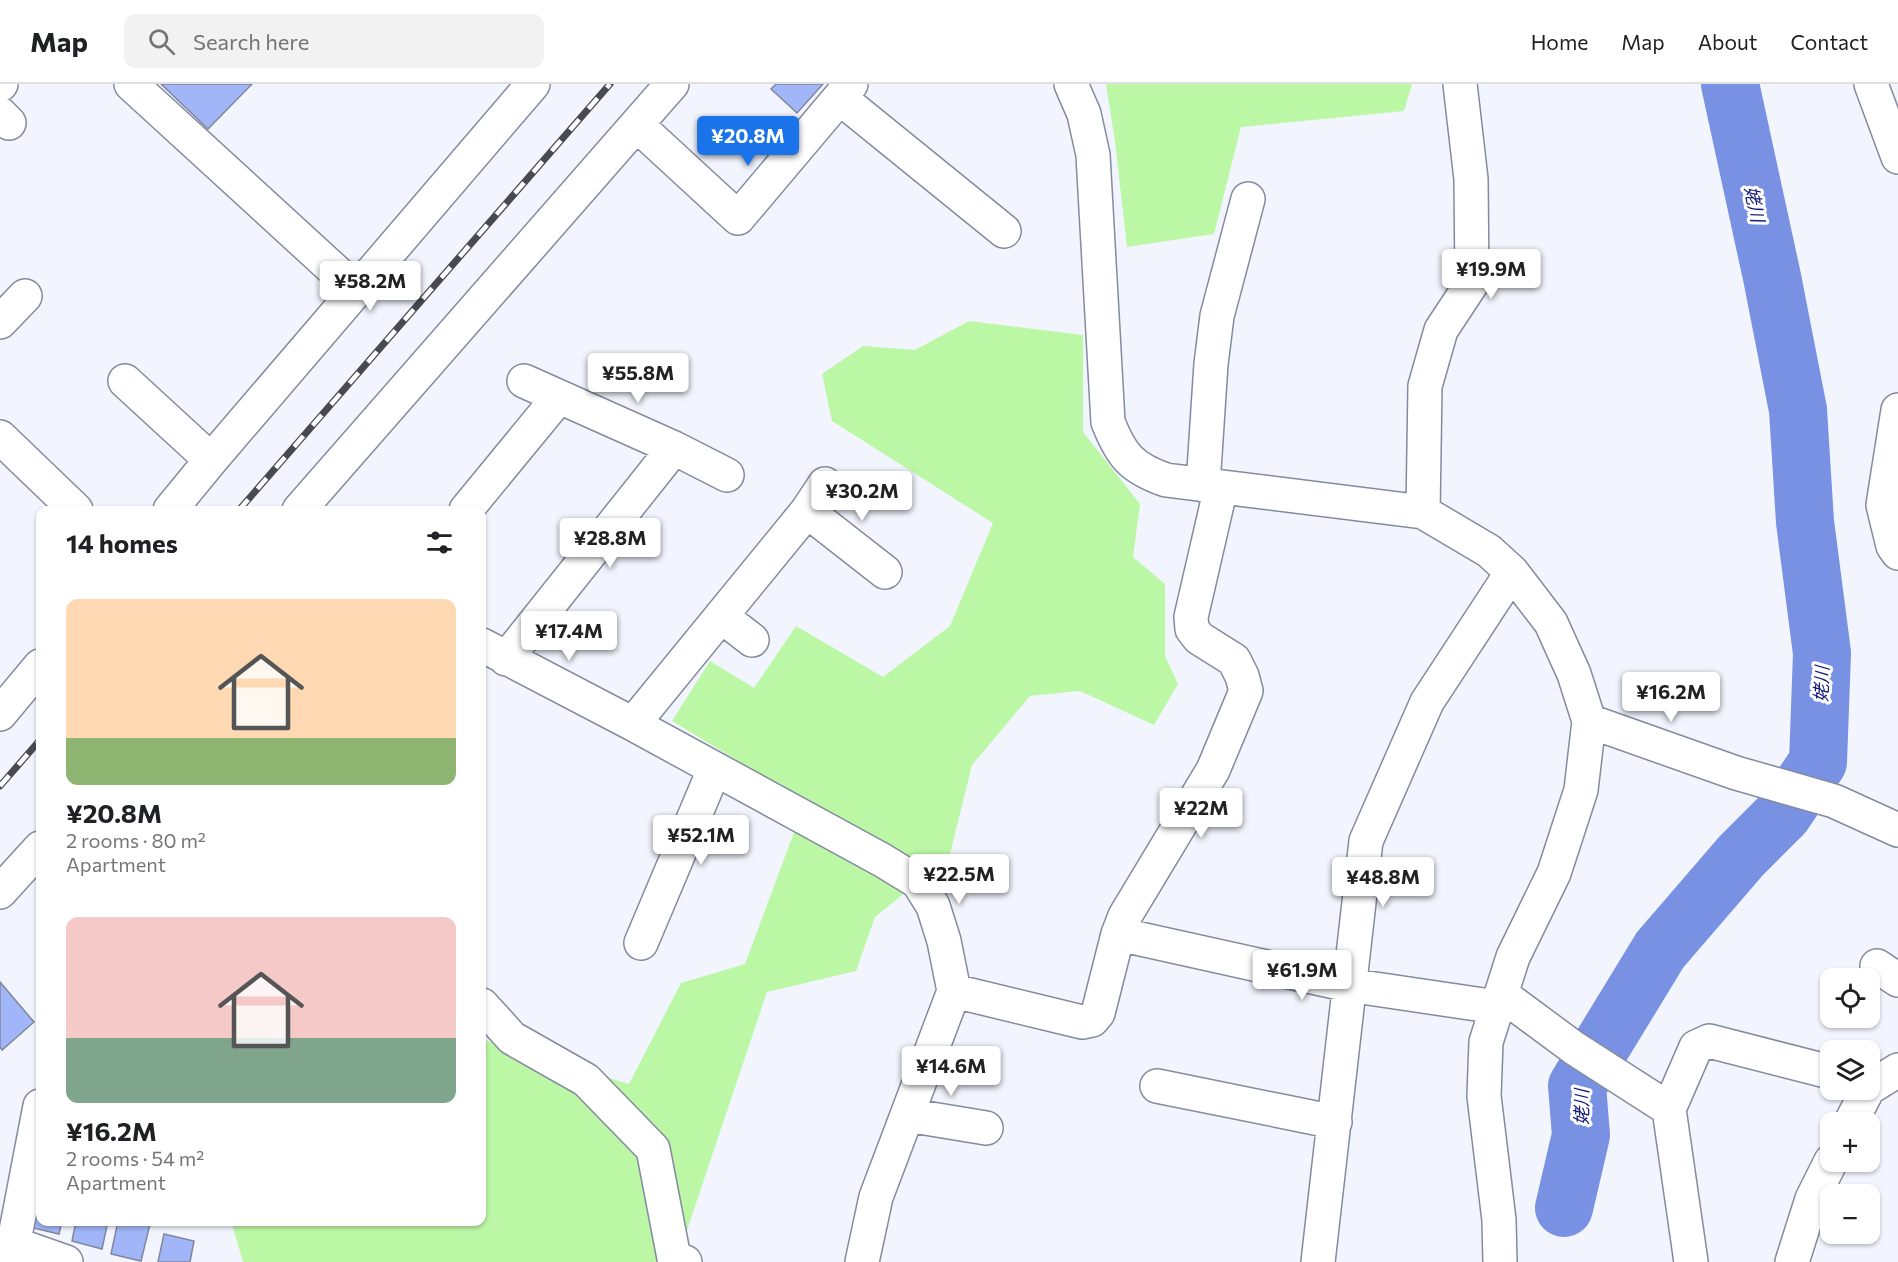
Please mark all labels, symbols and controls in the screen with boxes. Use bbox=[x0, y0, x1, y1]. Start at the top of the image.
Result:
search box bbox=[124, 14, 544, 68]
text: Map bbox=[30, 24, 88, 58]
icon: search bbox=[145, 25, 178, 58]
text: Search here bbox=[193, 28, 309, 55]
text: Home bbox=[1531, 29, 1588, 54]
text: Map bbox=[1621, 29, 1665, 54]
text: About bbox=[1698, 29, 1757, 54]
text: Contact bbox=[1790, 29, 1868, 54]
pin: ¥20.8M bbox=[699, 116, 797, 167]
text: ¥20.8M bbox=[711, 123, 785, 147]
water label: 姥川 bbox=[1740, 184, 1770, 226]
pin: ¥19.9M bbox=[1442, 249, 1540, 300]
text: ¥19.9M bbox=[1456, 256, 1526, 280]
pin: ¥58.2M bbox=[321, 261, 419, 312]
text: ¥58.2M bbox=[334, 268, 406, 292]
pin: ¥55.8M bbox=[589, 353, 687, 404]
text: ¥55.8M bbox=[602, 360, 674, 384]
pin: ¥30.2M bbox=[813, 471, 911, 522]
text: ¥30.2M bbox=[825, 478, 899, 502]
pin: ¥28.8M bbox=[561, 518, 659, 569]
text: ¥28.8M bbox=[574, 525, 646, 549]
icon: filters bbox=[423, 526, 456, 559]
text: 14 homes bbox=[66, 527, 178, 558]
pin: ¥17.4M bbox=[520, 611, 618, 662]
text: ¥17.4M bbox=[535, 618, 603, 642]
icon: home bbox=[207, 638, 315, 746]
water label: 姥川 bbox=[1809, 664, 1833, 702]
pin: ¥16.2M bbox=[1622, 672, 1720, 723]
text: ¥16.2M bbox=[1636, 679, 1706, 703]
pin: ¥22M bbox=[1165, 788, 1237, 839]
text: ¥22M bbox=[1174, 795, 1228, 819]
text: ¥20.8M bbox=[66, 797, 162, 828]
pin: ¥52.1M bbox=[652, 815, 750, 866]
text: ¥52.1M bbox=[667, 822, 735, 846]
text: 2 rooms · 80 m² bbox=[66, 828, 206, 852]
text: Apartment bbox=[66, 852, 166, 876]
pin: ¥22.5M bbox=[910, 854, 1008, 905]
pin: ¥48.8M bbox=[1334, 857, 1432, 908]
text: ¥22.5M bbox=[923, 861, 995, 885]
text: ¥48.8M bbox=[1346, 864, 1420, 888]
pin: ¥61.9M bbox=[1253, 950, 1351, 1001]
icon: home bbox=[207, 956, 315, 1064]
text: ¥61.9M bbox=[1267, 957, 1337, 981]
map controls bbox=[1820, 968, 1880, 1244]
button: locate bbox=[1820, 968, 1880, 1028]
button: layers bbox=[1820, 1040, 1880, 1100]
pin: ¥14.6M bbox=[902, 1046, 1000, 1097]
text: ¥14.6M bbox=[916, 1053, 986, 1077]
water label: 姥川 bbox=[1570, 1087, 1592, 1125]
button: + bbox=[1820, 1112, 1880, 1172]
text: ¥16.2M bbox=[66, 1115, 157, 1146]
text: 2 rooms · 54 m² bbox=[66, 1146, 204, 1170]
text: Apartment bbox=[66, 1170, 166, 1194]
button: − bbox=[1820, 1184, 1880, 1244]

